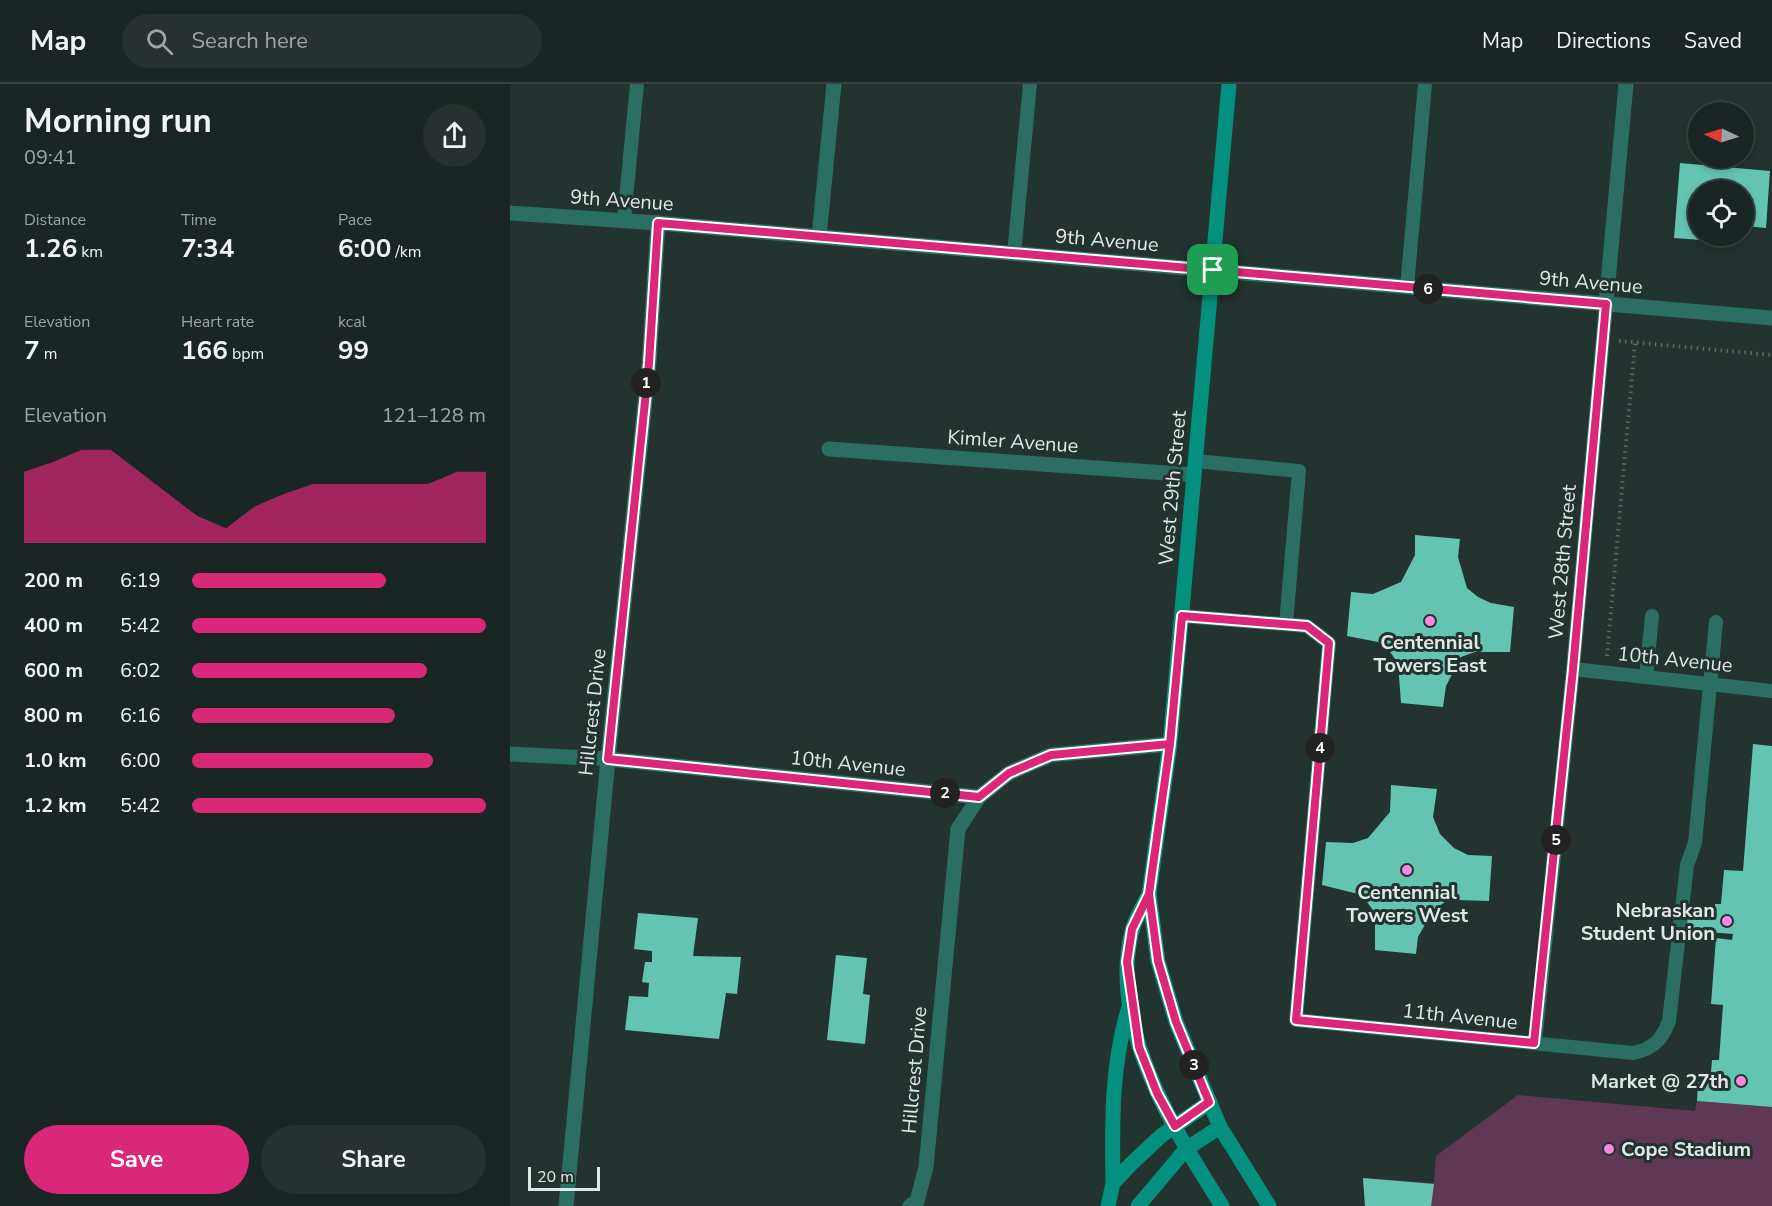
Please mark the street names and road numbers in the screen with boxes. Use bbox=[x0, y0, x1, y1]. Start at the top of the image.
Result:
street label: 9th Avenue bbox=[569, 183, 675, 218]
street label: 9th Avenue bbox=[1054, 223, 1160, 258]
street label: 9th Avenue bbox=[1538, 265, 1644, 300]
street label: West 29th Street bbox=[1152, 409, 1193, 567]
street label: Kimler Avenue bbox=[947, 423, 1079, 460]
street label: West 28th Street bbox=[1542, 483, 1583, 641]
street label: 10th Avenue bbox=[1616, 640, 1734, 679]
street label: Hillcrest Drive bbox=[572, 647, 613, 777]
street label: 10th Avenue bbox=[789, 744, 907, 783]
street label: 11th Avenue bbox=[1401, 997, 1519, 1036]
street label: Hillcrest Drive bbox=[895, 1005, 934, 1135]

